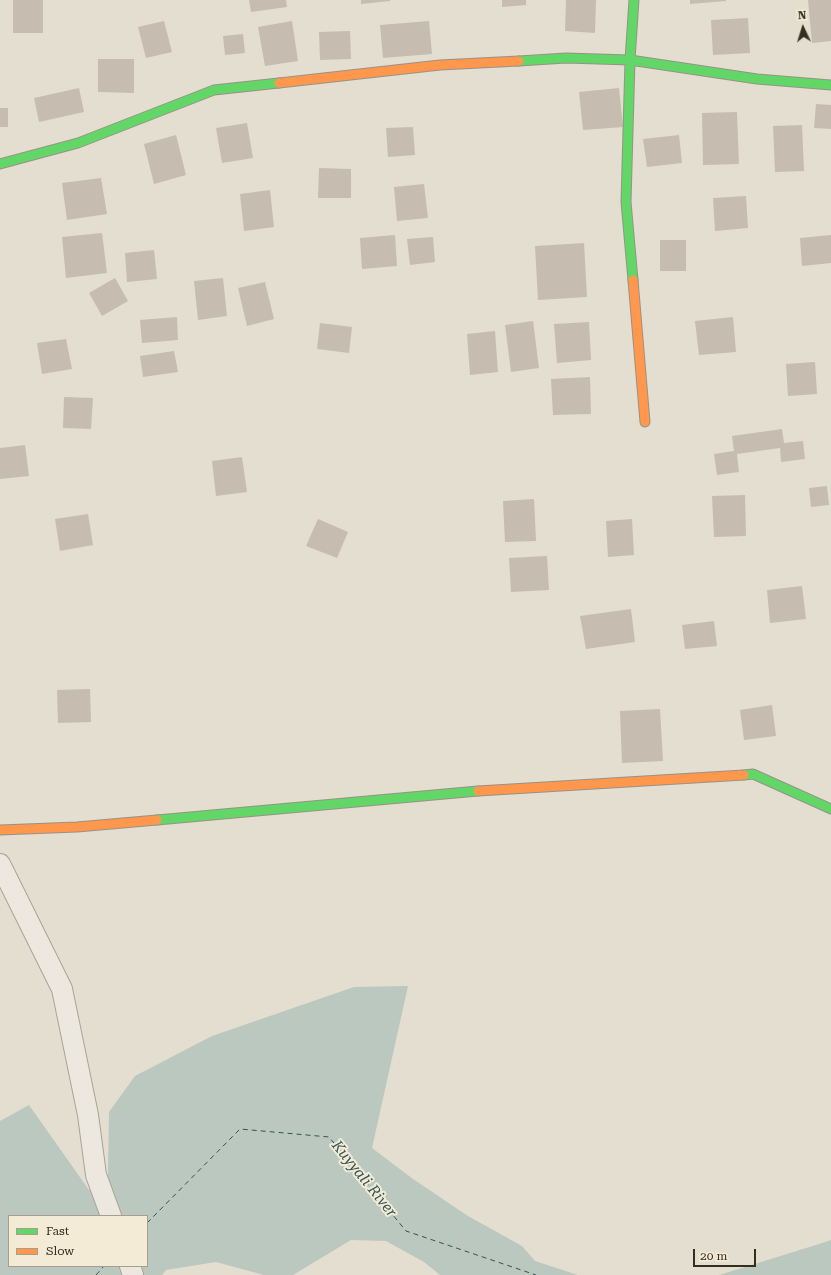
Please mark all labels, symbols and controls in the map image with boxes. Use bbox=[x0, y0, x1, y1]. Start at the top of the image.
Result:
north arrow bbox=[783, 8, 823, 48]
text: N bbox=[797, 9, 807, 22]
water label: Kuyyali River bbox=[328, 1137, 400, 1221]
legend bbox=[8, 1215, 148, 1267]
text: Fast bbox=[46, 1224, 69, 1238]
scale bar bbox=[695, 1241, 758, 1267]
text: Slow bbox=[46, 1244, 74, 1258]
text: 20 m bbox=[700, 1249, 727, 1263]

